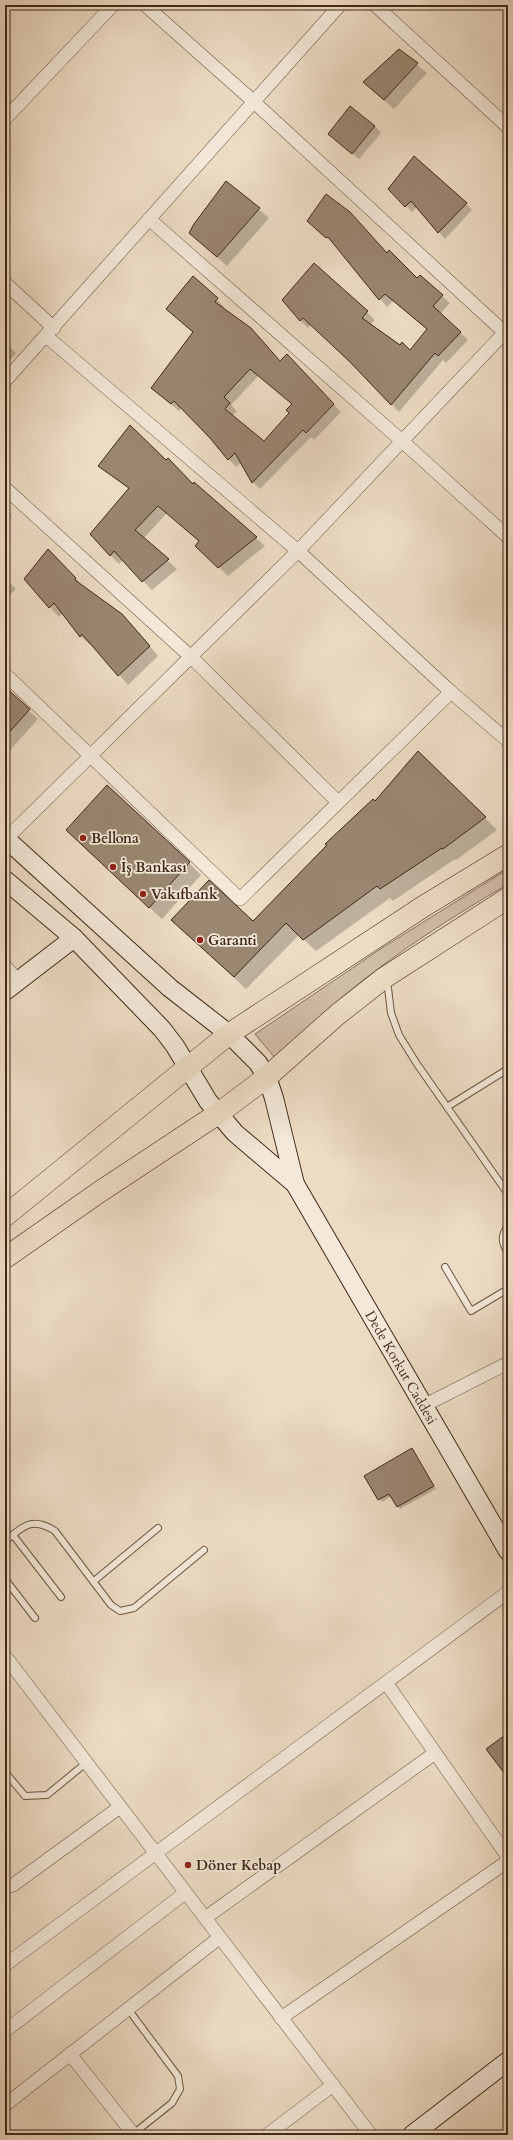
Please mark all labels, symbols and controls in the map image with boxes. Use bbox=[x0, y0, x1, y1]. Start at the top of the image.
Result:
place label: Bellona bbox=[91, 829, 139, 848]
marker: Bellona bbox=[78, 833, 88, 843]
place label: İş Bankası bbox=[121, 857, 187, 877]
marker: İş Bankası bbox=[108, 862, 118, 872]
place label: Vakıfbank bbox=[151, 885, 218, 904]
marker: Vakıfbank bbox=[138, 889, 148, 899]
place label: Garanti bbox=[208, 931, 257, 950]
marker: Garanti bbox=[195, 935, 205, 945]
street label: Dede Korkut Caddesi bbox=[360, 1307, 441, 1428]
place label: Döner Kebap bbox=[196, 1856, 281, 1875]
marker: Döner Kebap bbox=[183, 1860, 193, 1870]

